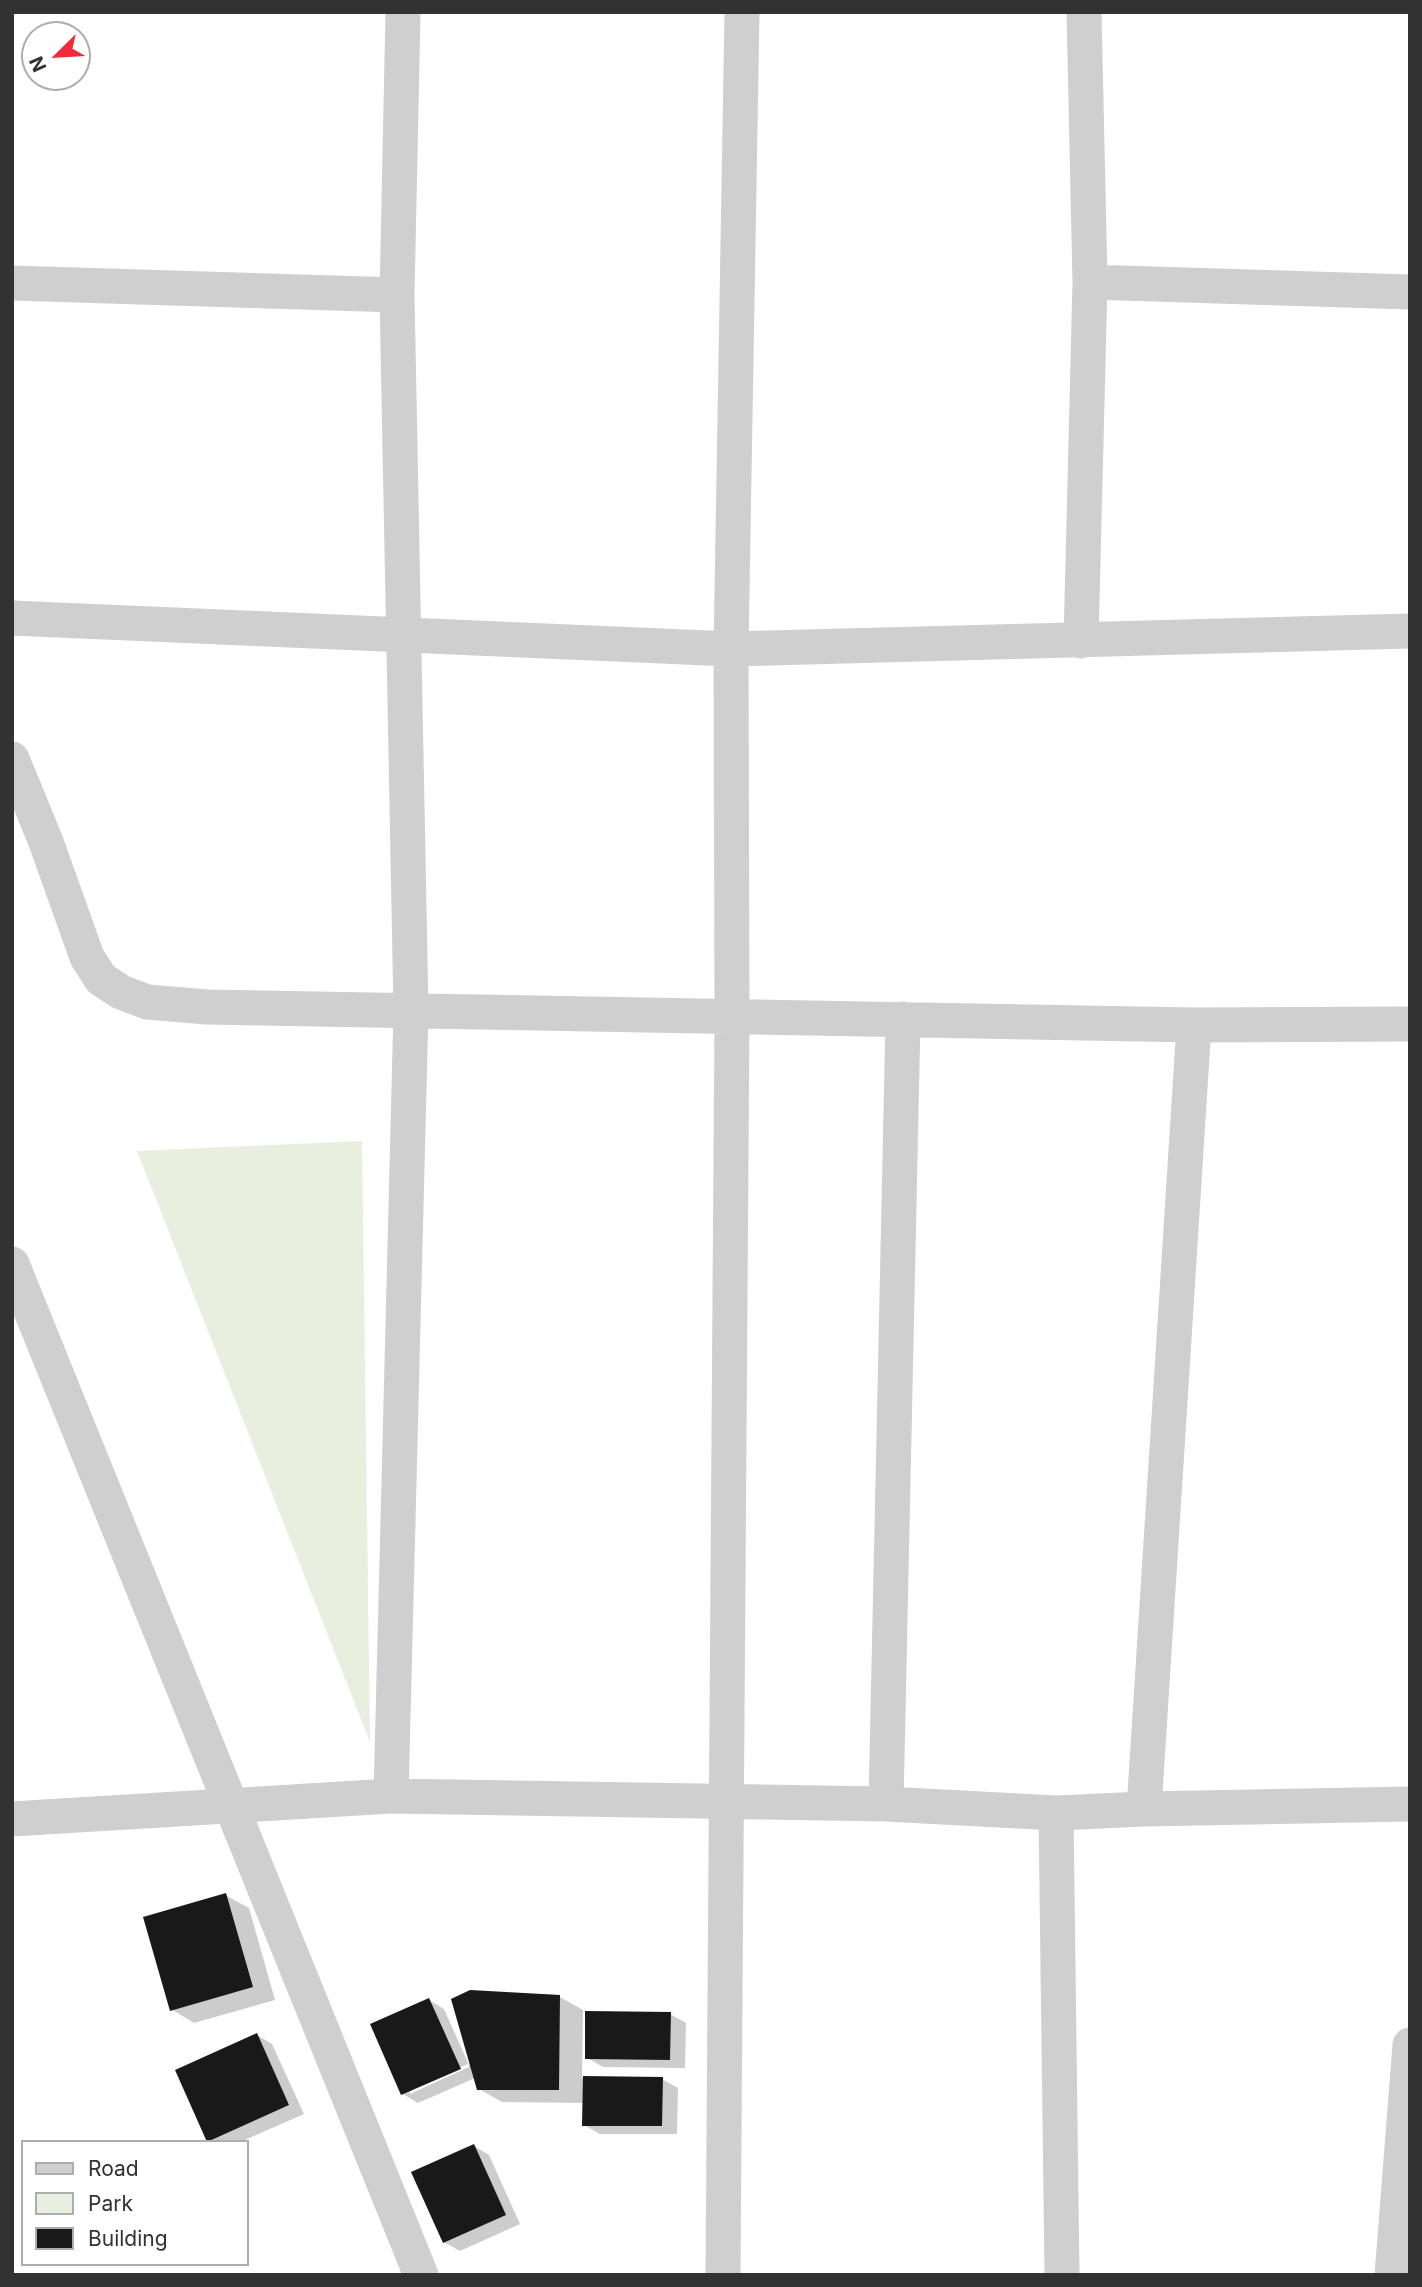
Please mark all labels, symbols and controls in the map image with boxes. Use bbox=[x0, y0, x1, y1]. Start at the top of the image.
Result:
north arrow bbox=[21, 21, 91, 91]
text: N bbox=[25, 53, 52, 75]
legend bbox=[21, 2140, 248, 2266]
text: Road bbox=[88, 2156, 139, 2181]
text: Park bbox=[88, 2191, 133, 2216]
text: Building bbox=[88, 2226, 168, 2251]

